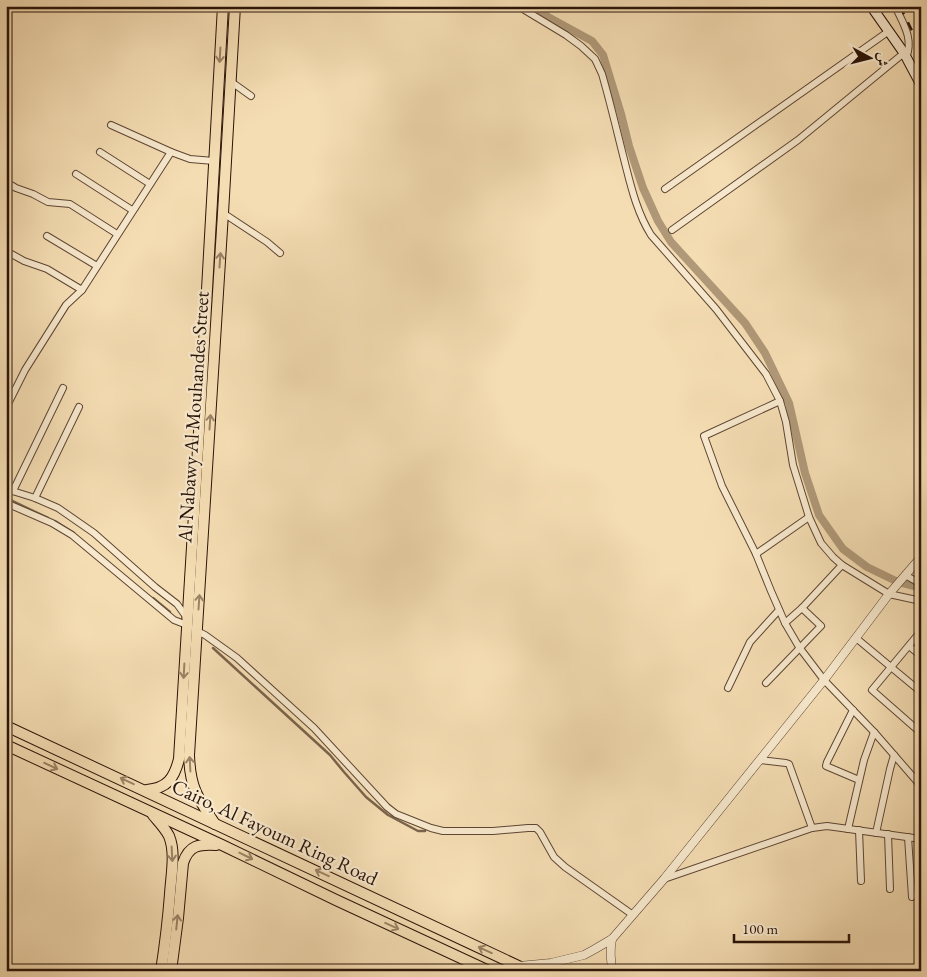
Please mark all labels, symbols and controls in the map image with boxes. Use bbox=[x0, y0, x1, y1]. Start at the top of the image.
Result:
north arrow bbox=[844, 32, 894, 82]
one-way arrow bbox=[216, 47, 225, 63]
text: ش bbox=[873, 52, 893, 68]
one-way arrow bbox=[216, 252, 225, 268]
street label: Al Nabawy Al Mouhandes Street bbox=[171, 290, 215, 545]
one-way arrow bbox=[206, 415, 215, 431]
one-way arrow bbox=[194, 594, 203, 610]
one-way arrow bbox=[180, 663, 189, 679]
one-way arrow bbox=[185, 756, 194, 772]
one-way arrow bbox=[43, 761, 58, 771]
street label: Cairo, Al Fayoum Ring Road bbox=[168, 773, 383, 892]
one-way arrow bbox=[120, 776, 135, 786]
one-way arrow bbox=[167, 846, 176, 862]
one-way arrow bbox=[238, 852, 253, 861]
one-way arrow bbox=[315, 868, 330, 877]
scale bar bbox=[734, 912, 850, 944]
one-way arrow bbox=[172, 915, 182, 931]
text: 100 m bbox=[742, 919, 779, 938]
one-way arrow bbox=[384, 922, 399, 931]
one-way arrow bbox=[477, 945, 492, 955]

